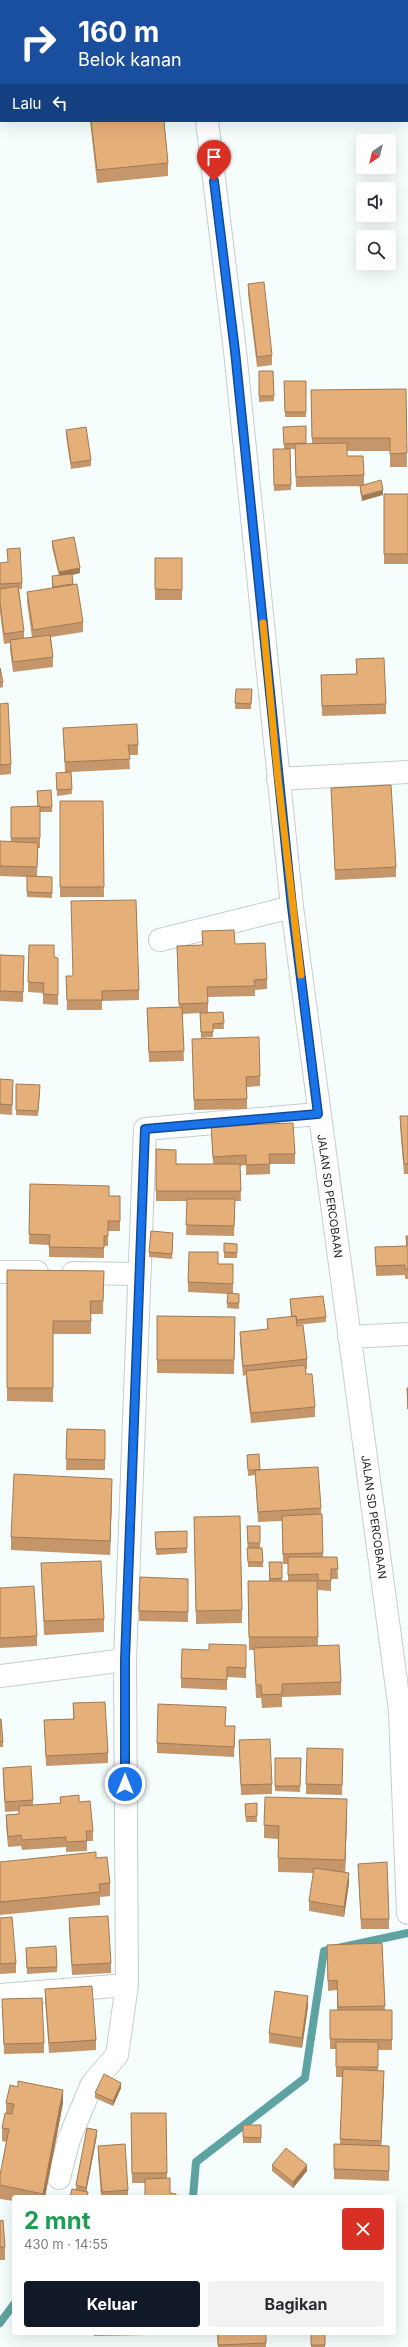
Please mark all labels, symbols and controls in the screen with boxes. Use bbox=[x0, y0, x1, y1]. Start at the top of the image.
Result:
text: 160 m bbox=[78, 15, 159, 49]
icon: right bbox=[12, 16, 64, 68]
text: Belok kanan bbox=[78, 49, 182, 70]
icon: left bbox=[49, 92, 71, 114]
text: Lalu bbox=[12, 94, 41, 113]
north arrow bbox=[356, 134, 396, 174]
map controls bbox=[356, 134, 396, 270]
pin bbox=[197, 140, 231, 181]
icon: arrive bbox=[203, 146, 225, 168]
button: sound bbox=[356, 182, 396, 222]
button: search bbox=[356, 230, 396, 270]
street label: JALAN SD PERCOBAAN bbox=[314, 1133, 346, 1259]
street label: JALAN SD PERCOBAAN bbox=[358, 1454, 390, 1580]
position arrow bbox=[104, 1763, 146, 1805]
text: 2 mnt bbox=[24, 2206, 90, 2235]
button: close bbox=[342, 2208, 384, 2250]
text: 430 m · 14:55 bbox=[24, 2236, 108, 2252]
button: Keluar bbox=[24, 2281, 200, 2327]
button: Bagikan bbox=[208, 2281, 384, 2327]

